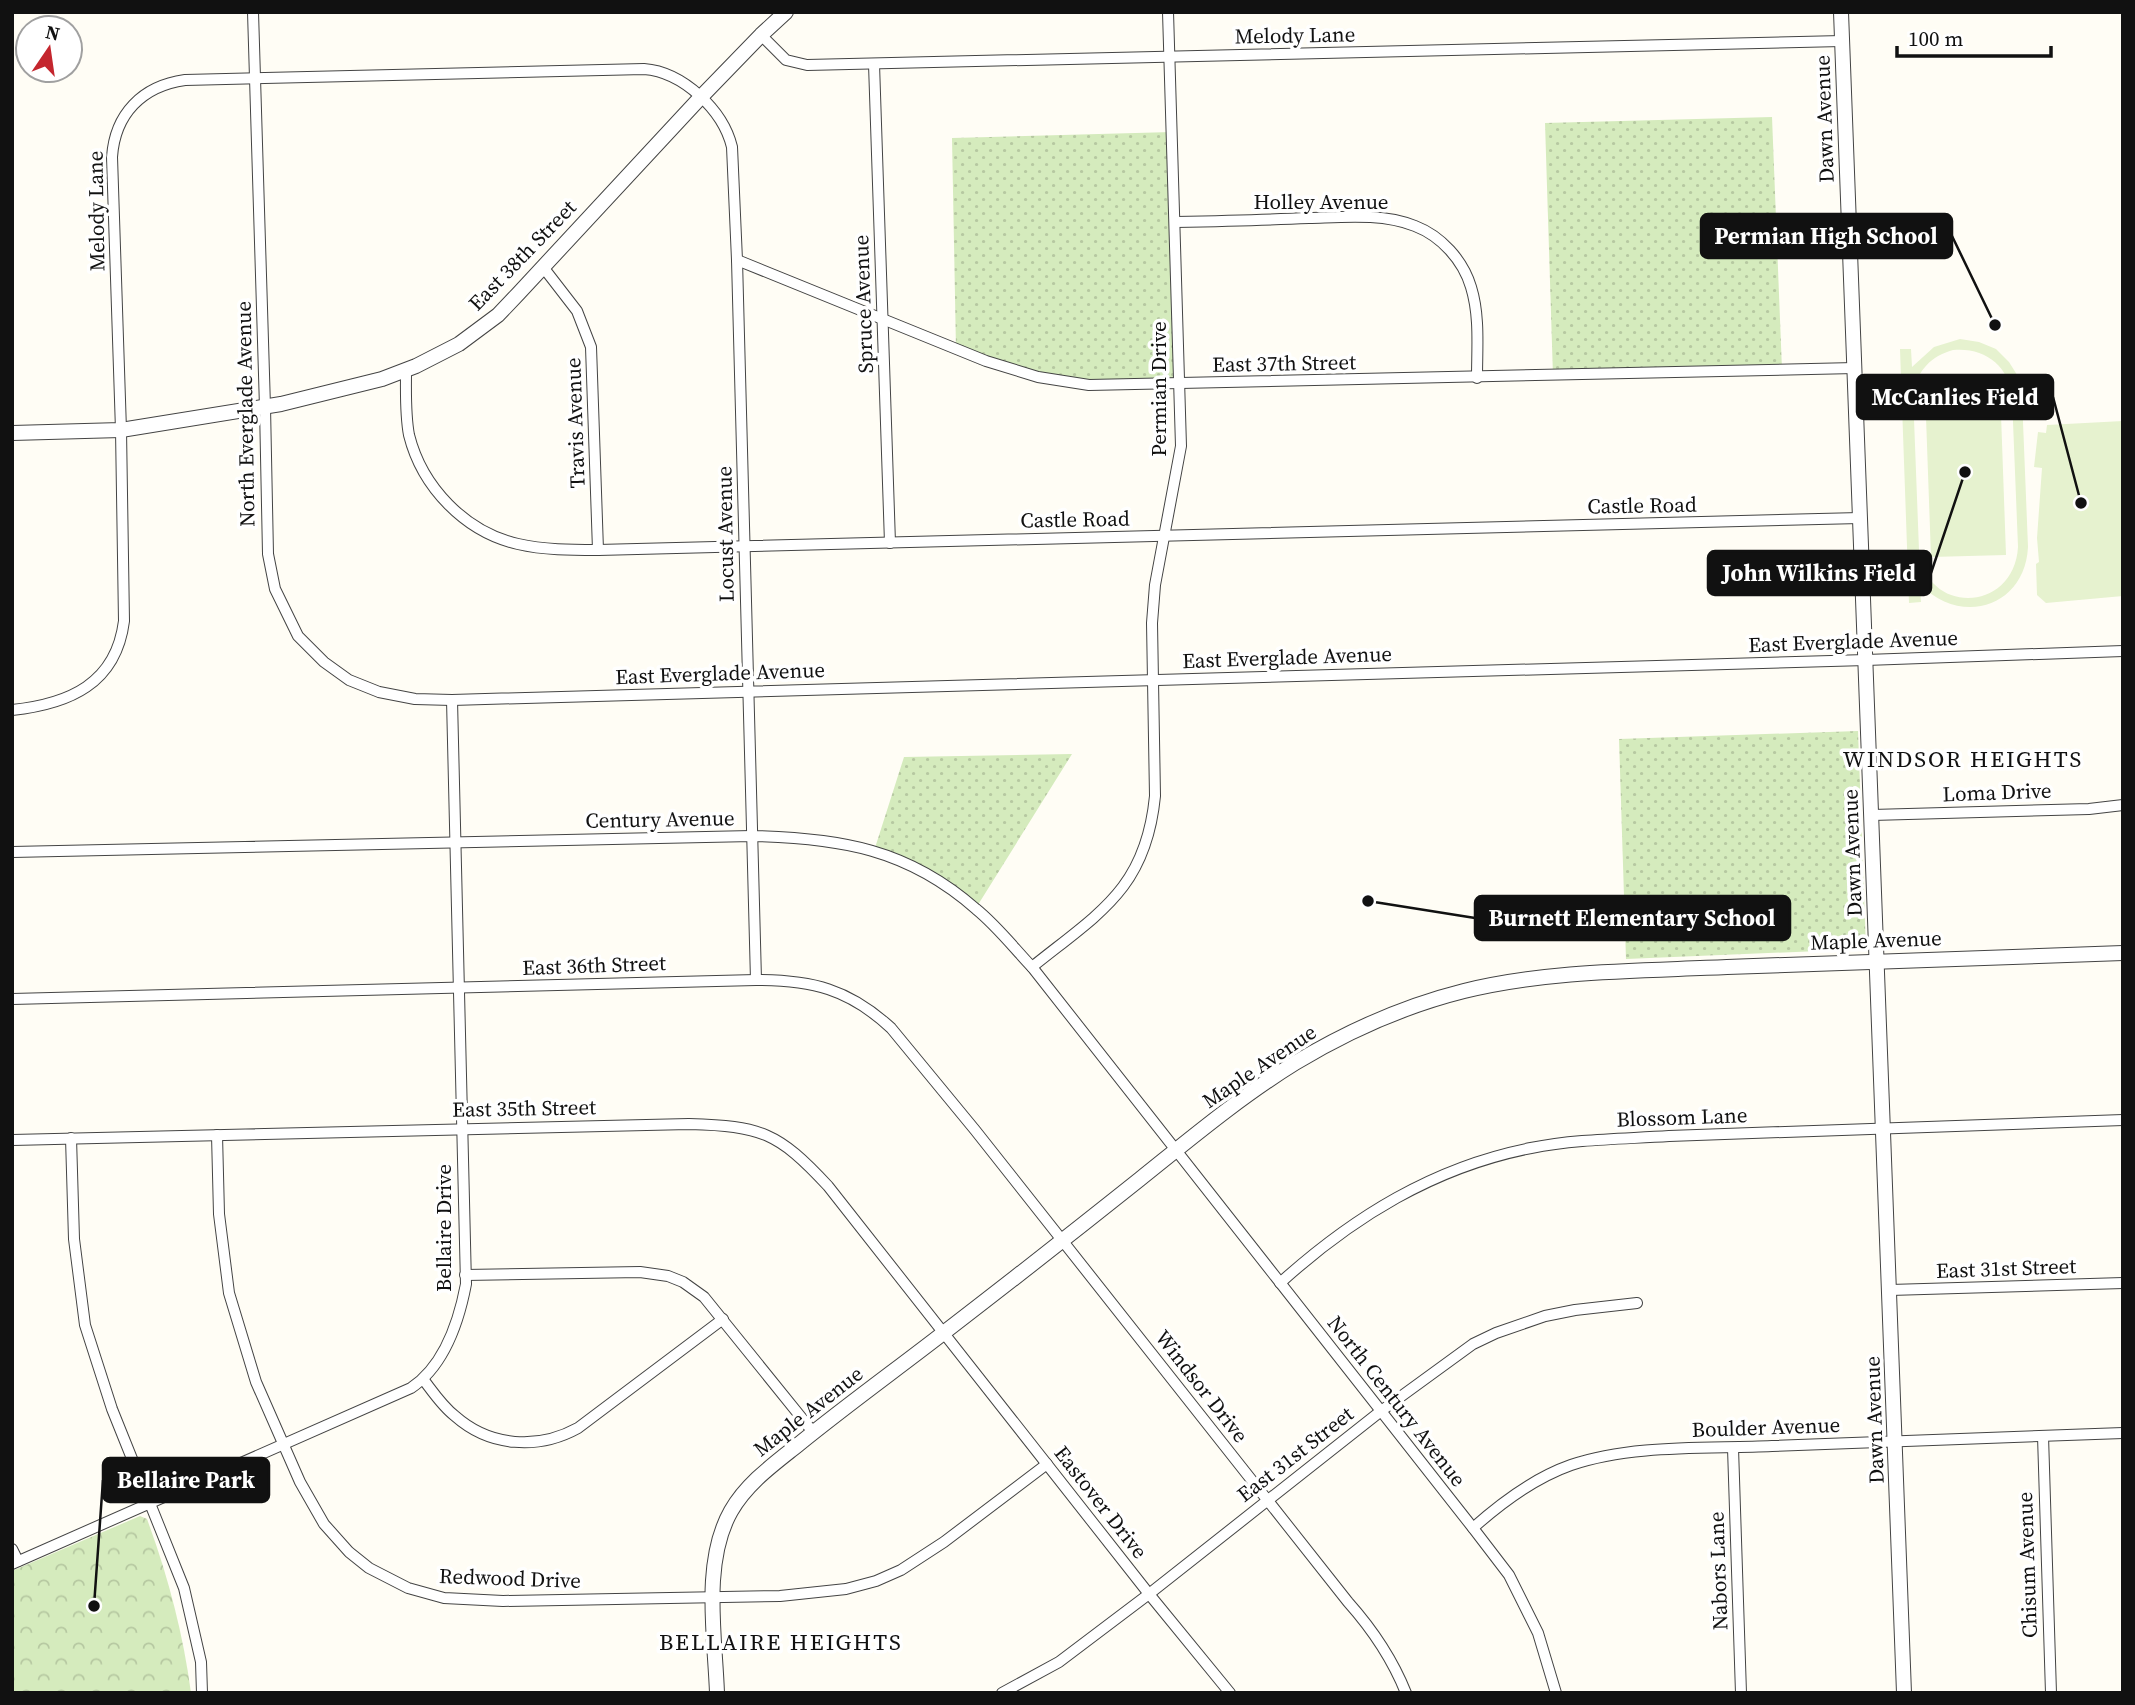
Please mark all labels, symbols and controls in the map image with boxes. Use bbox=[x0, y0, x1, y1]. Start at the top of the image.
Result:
north arrow bbox=[14, 14, 84, 84]
scale bar bbox=[1897, 14, 2051, 58]
text: N bbox=[43, 18, 63, 47]
street label: Melody Lane bbox=[1234, 19, 1356, 51]
text: 100 m bbox=[1908, 24, 1963, 53]
street label: Dawn Avenue bbox=[1807, 55, 1841, 183]
street label: Melody Lane bbox=[80, 150, 112, 272]
street label: Holley Avenue bbox=[1253, 187, 1389, 216]
street label: East 38th Street bbox=[462, 193, 582, 317]
callout: Permian High School bbox=[1701, 214, 1952, 258]
text: Permian High School bbox=[1714, 220, 1938, 252]
street label: Spruce Avenue bbox=[846, 234, 880, 374]
street label: North Everglade Avenue bbox=[229, 301, 261, 527]
street label: Permian Drive bbox=[1144, 321, 1173, 457]
street label: East 37th Street bbox=[1212, 347, 1356, 379]
street label: Travis Avenue bbox=[558, 357, 592, 489]
callout: McCanlies Field bbox=[1857, 375, 2053, 419]
text: McCanlies Field bbox=[1871, 381, 2039, 413]
street label: Locust Avenue bbox=[709, 466, 741, 602]
street label: Castle Road bbox=[1587, 490, 1697, 520]
street label: Castle Road bbox=[1020, 504, 1130, 534]
callout: John Wilkins Field bbox=[1708, 551, 1931, 595]
text: John Wilkins Field bbox=[1720, 557, 1916, 589]
street label: East Everglade Avenue bbox=[1748, 623, 1958, 659]
street label: East Everglade Avenue bbox=[1182, 639, 1392, 675]
street label: East Everglade Avenue bbox=[615, 655, 825, 691]
district label: WINDSOR HEIGHTS bbox=[1843, 743, 2083, 775]
street label: Loma Drive bbox=[1942, 776, 2052, 808]
street label: Dawn Avenue bbox=[1835, 789, 1869, 917]
street label: Century Avenue bbox=[585, 803, 735, 835]
callout: Burnett Elementary School bbox=[1475, 896, 1790, 940]
text: Burnett Elementary School bbox=[1489, 902, 1775, 934]
street label: Maple Avenue bbox=[1810, 923, 1942, 957]
street label: East 36th Street bbox=[522, 948, 667, 982]
street label: Maple Avenue bbox=[1196, 1017, 1322, 1115]
street label: East 35th Street bbox=[452, 1092, 596, 1124]
street label: Blossom Lane bbox=[1616, 1100, 1748, 1134]
street label: Bellaire Drive bbox=[429, 1164, 458, 1292]
street label: East 31st Street bbox=[1935, 1251, 2077, 1285]
street label: North Century Avenue bbox=[1321, 1309, 1473, 1493]
street label: Windsor Drive bbox=[1149, 1324, 1255, 1448]
street label: Dawn Avenue bbox=[1857, 1356, 1891, 1484]
street label: Maple Avenue bbox=[747, 1359, 869, 1463]
street label: East 31st Street bbox=[1231, 1399, 1359, 1509]
street label: Boulder Avenue bbox=[1691, 1410, 1841, 1444]
street label: Eastover Drive bbox=[1048, 1439, 1154, 1565]
callout: Bellaire Park bbox=[103, 1458, 269, 1502]
text: Bellaire Park bbox=[117, 1464, 255, 1496]
street label: Chisum Avenue bbox=[2010, 1491, 2044, 1639]
street label: Nabors Lane bbox=[1701, 1511, 1735, 1631]
street label: Redwood Drive bbox=[439, 1561, 581, 1595]
district label: BELLAIRE HEIGHTS bbox=[659, 1626, 903, 1658]

